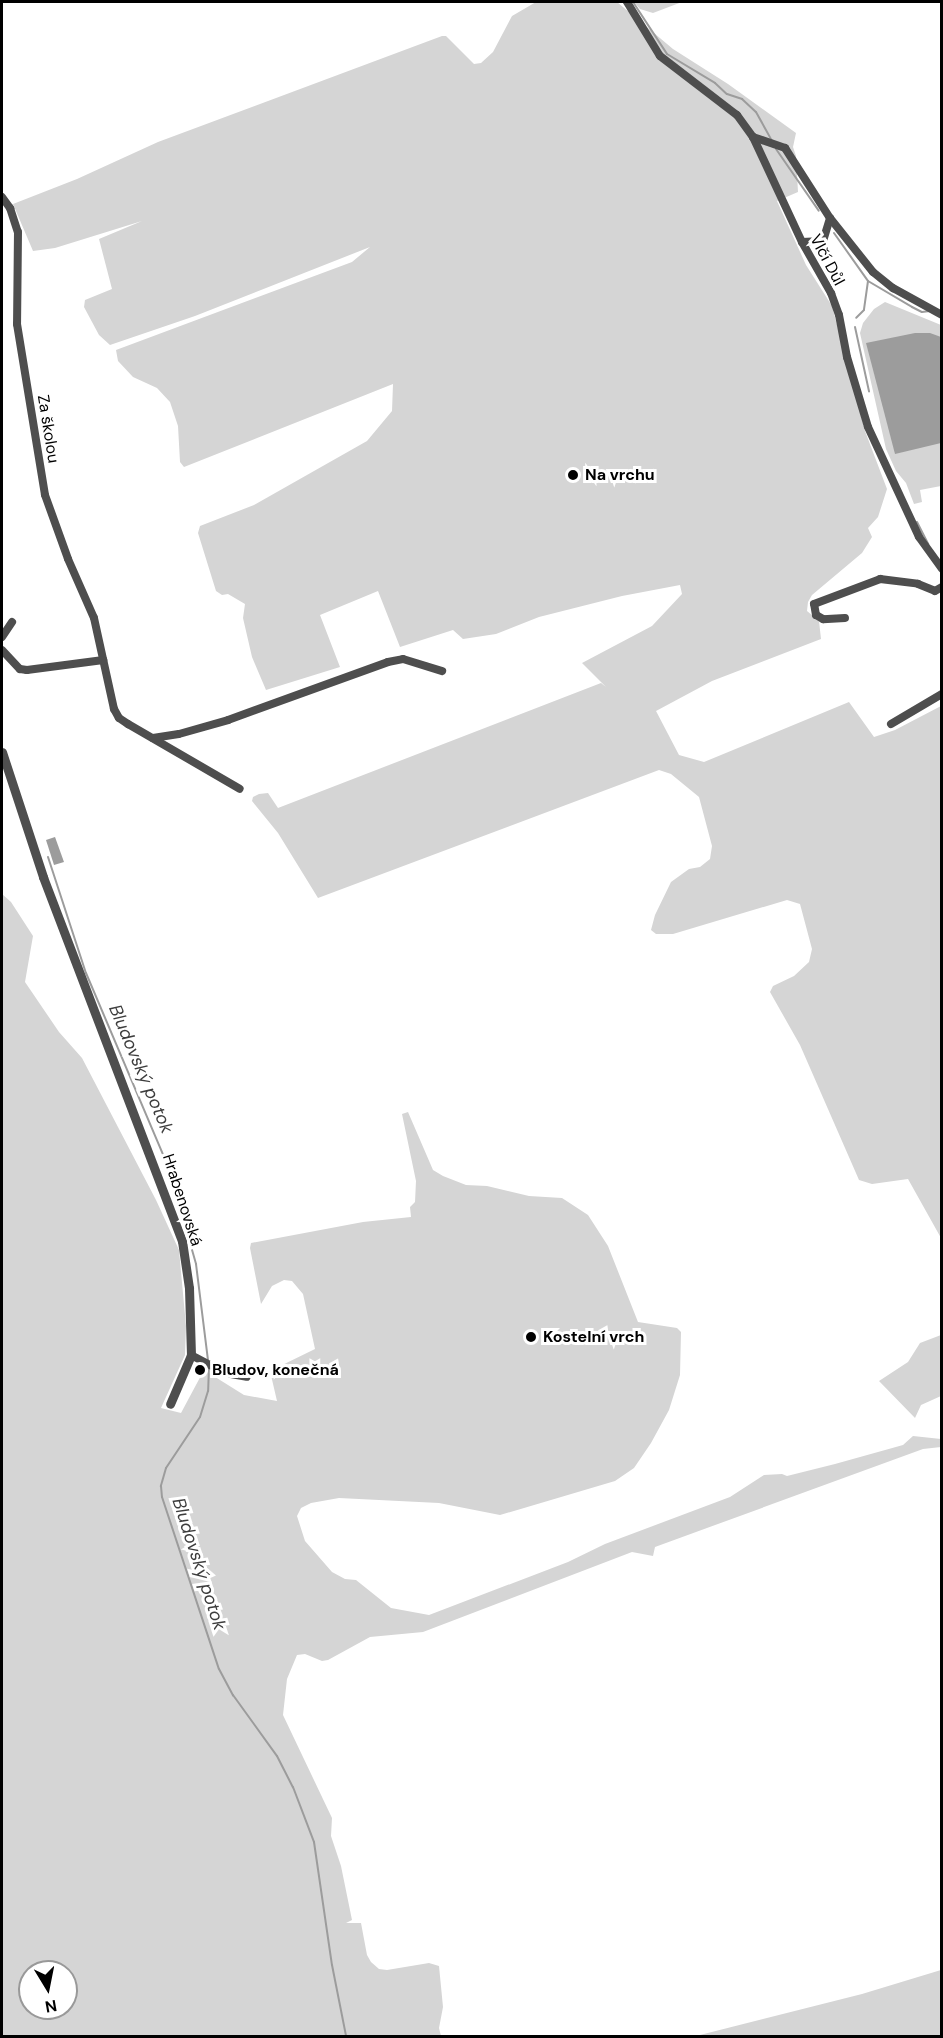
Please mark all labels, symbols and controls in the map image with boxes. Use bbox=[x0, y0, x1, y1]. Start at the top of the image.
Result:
street label: Vlčí Důl bbox=[806, 231, 848, 289]
street label: Za školou bbox=[33, 393, 63, 465]
place label: Na vrchu bbox=[585, 465, 655, 485]
marker: Na vrchu bbox=[566, 468, 580, 482]
water label: Bludovský potok bbox=[104, 1001, 178, 1137]
street label: Hrabenovská bbox=[158, 1152, 206, 1248]
place label: Kostelní vrch bbox=[543, 1327, 644, 1347]
marker: Kostelní vrch bbox=[524, 1330, 538, 1344]
place label: Bludov, konečná bbox=[212, 1360, 339, 1380]
marker: Bludov, konečná bbox=[193, 1363, 207, 1377]
water label: Bludovský potok bbox=[167, 1495, 231, 1633]
north arrow bbox=[18, 1960, 78, 2020]
text: N bbox=[43, 1995, 58, 2018]

